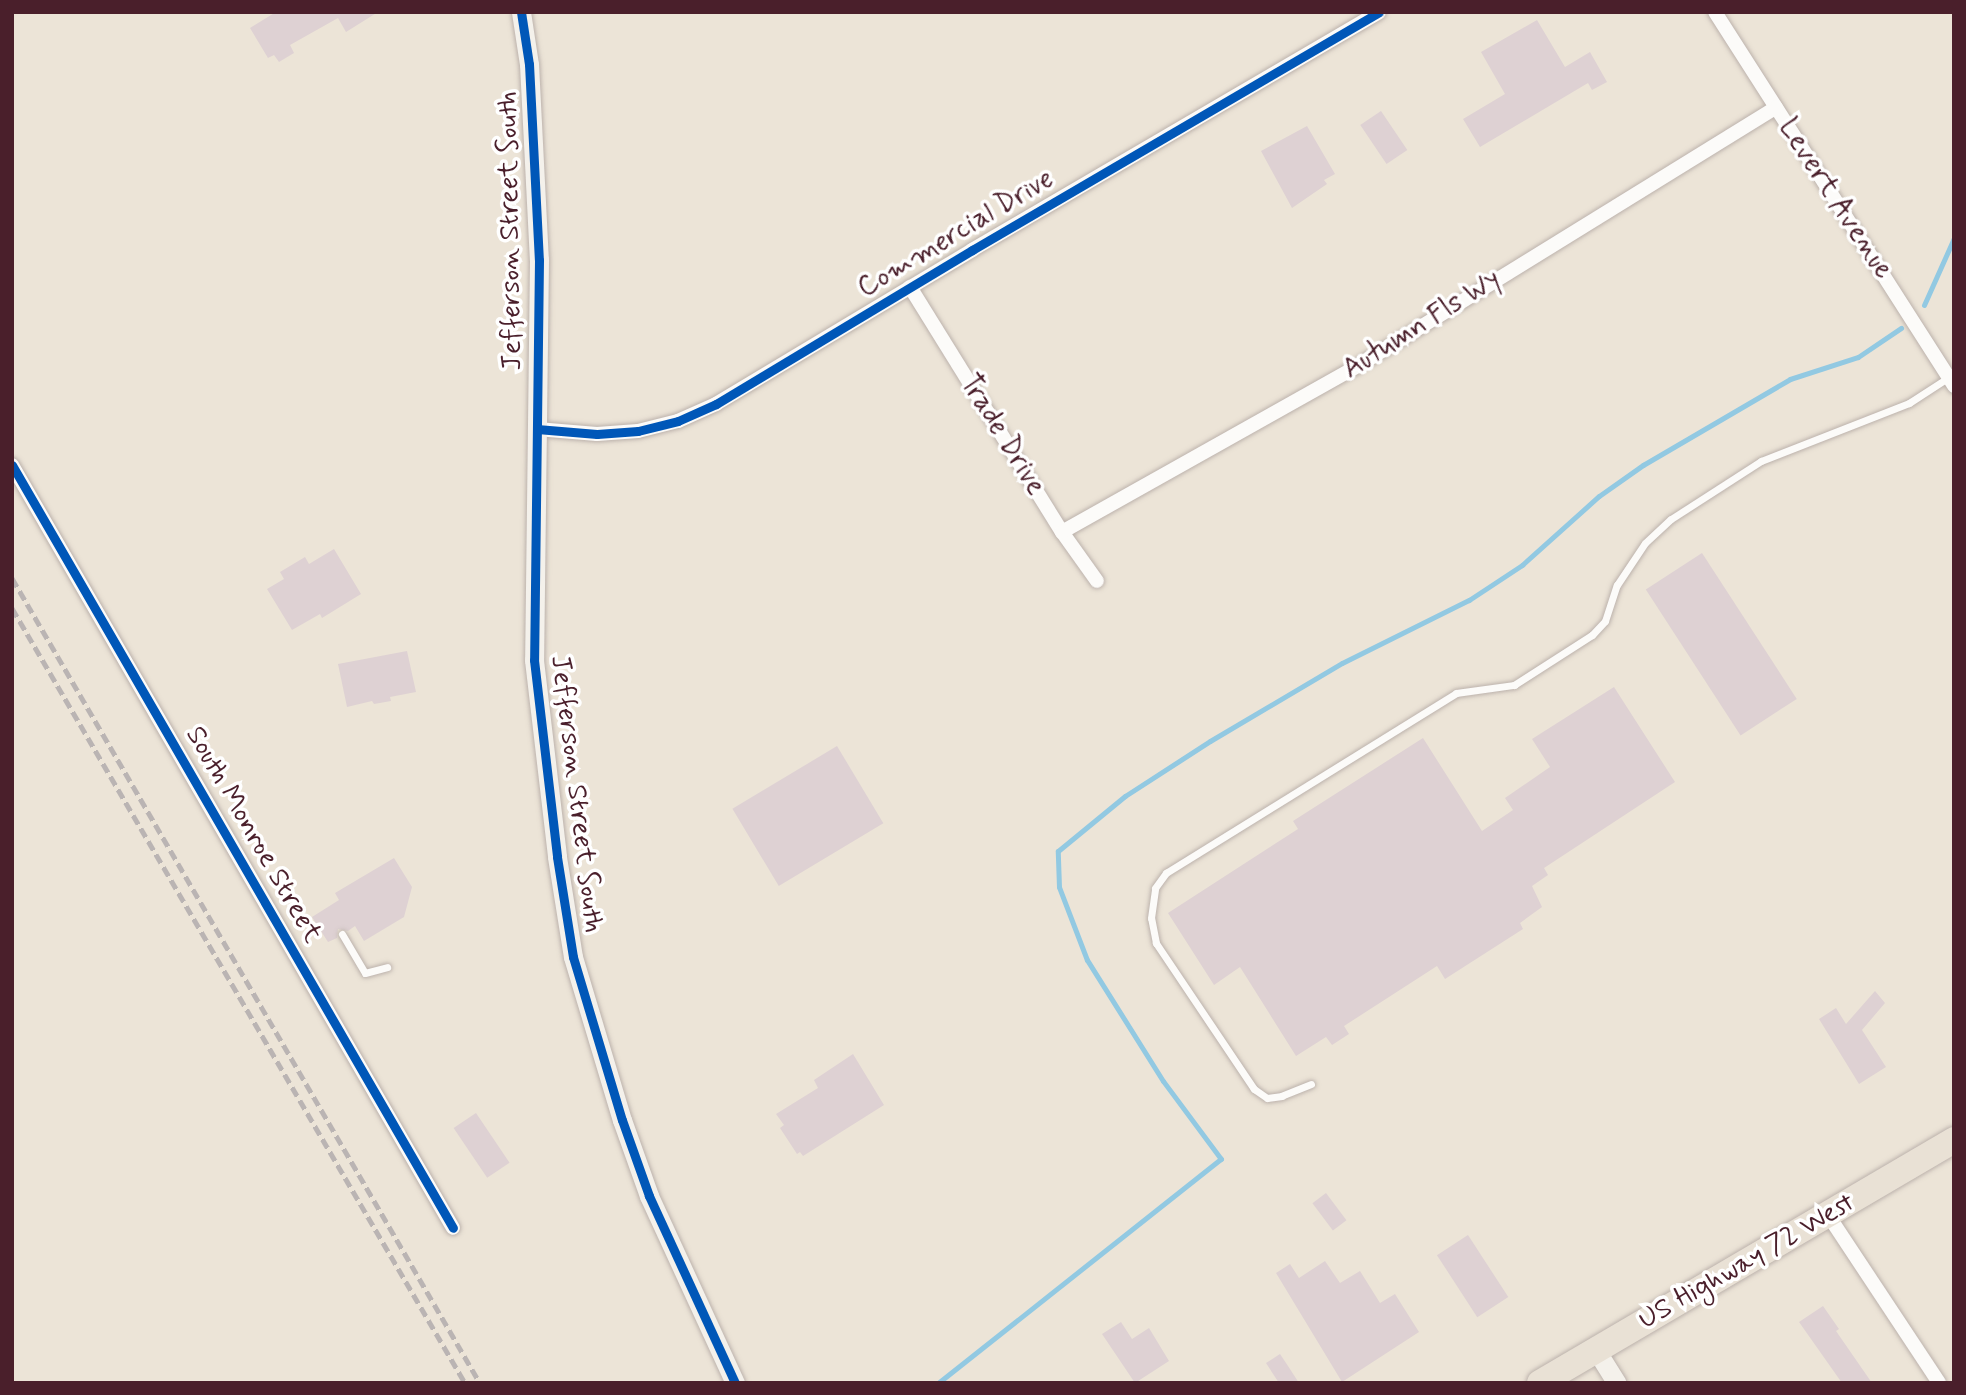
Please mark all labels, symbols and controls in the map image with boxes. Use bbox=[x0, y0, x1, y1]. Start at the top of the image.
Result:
street label: Jefferson Street South bbox=[492, 91, 530, 371]
street label: Levert Avenue bbox=[1771, 113, 1899, 285]
street label: Commercial Drive bbox=[852, 162, 1060, 306]
street label: Autumn Fls Wy bbox=[1337, 263, 1507, 387]
street label: Trade Drive bbox=[952, 369, 1052, 501]
street label: Jefferson Street South bbox=[542, 653, 610, 935]
street label: South Monroe Street bbox=[177, 721, 329, 949]
street label: US Highway 72 West bbox=[1633, 1187, 1861, 1337]

